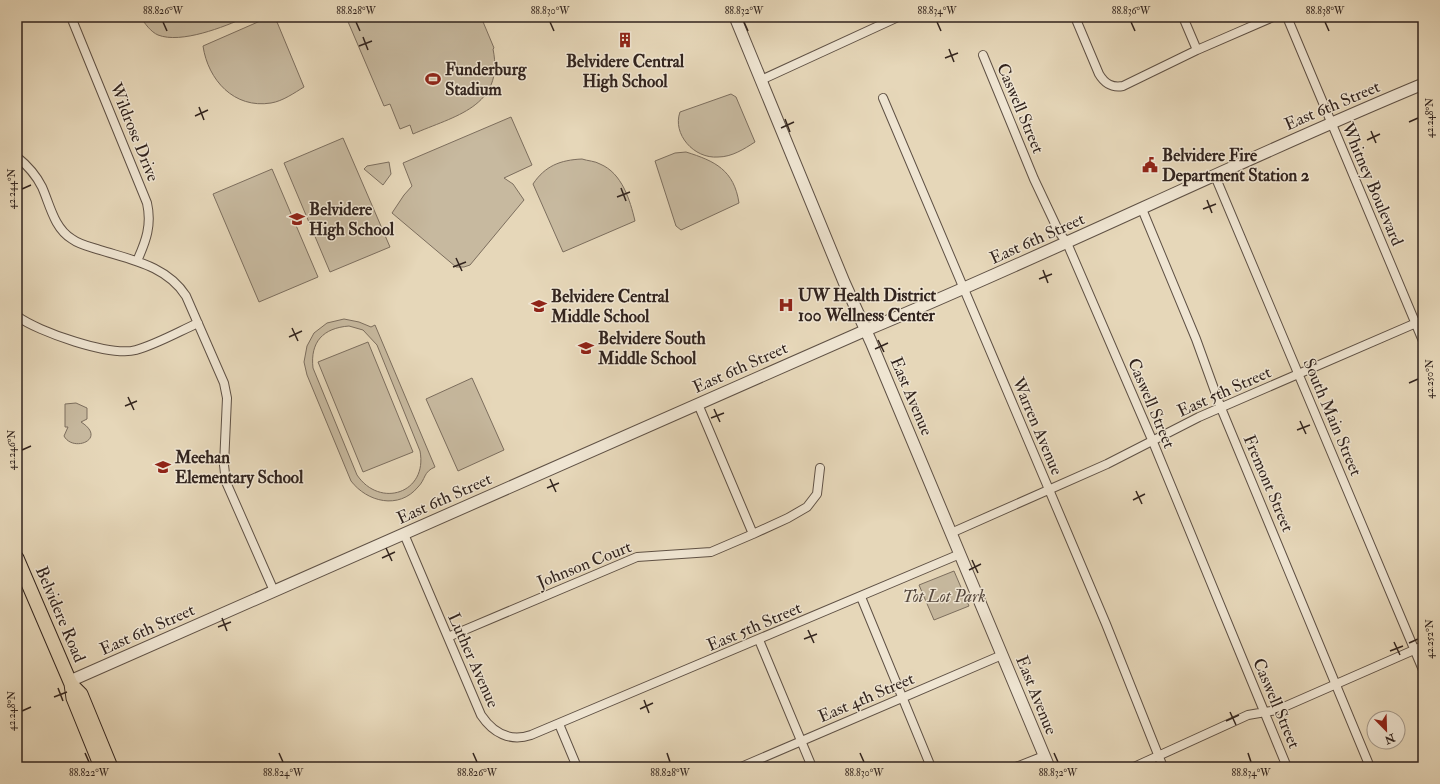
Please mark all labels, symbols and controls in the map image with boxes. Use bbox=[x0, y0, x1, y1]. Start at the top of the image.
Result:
text: 88.826°W bbox=[143, 5, 184, 17]
text: 88.828°W bbox=[336, 5, 377, 17]
text: 88.830°W bbox=[531, 5, 570, 17]
text: 88.832°W bbox=[725, 5, 764, 17]
text: 88.834°W bbox=[918, 5, 957, 17]
text: 88.836°W bbox=[1112, 5, 1151, 17]
text: 88.838°W bbox=[1306, 5, 1345, 17]
building icon: Belvidere Central High School bbox=[616, 31, 634, 49]
place label: Belvidere Central High School bbox=[566, 51, 685, 93]
place label: Funderburg Stadium bbox=[445, 59, 527, 100]
street label: Caswell Street bbox=[992, 60, 1049, 157]
sports icon: Funderburg Stadium bbox=[424, 70, 442, 88]
street label: East 6th Street bbox=[1281, 76, 1384, 135]
street label: Wildrose Drive bbox=[105, 79, 164, 185]
text: 42.248°N bbox=[1424, 98, 1436, 138]
street label: Whitney Boulevard bbox=[1336, 119, 1408, 250]
place label: Belvidere Fire Department Station 2 bbox=[1162, 145, 1310, 187]
public building icon: Belvidere Fire Department Station 2 bbox=[1141, 156, 1159, 174]
text: 42.244°N bbox=[6, 169, 18, 209]
place label: Belvidere High School bbox=[309, 199, 395, 241]
street label: East 6th Street bbox=[986, 208, 1088, 269]
school or university icon: Belvidere High School bbox=[288, 210, 306, 228]
place label: UW Health District 100 Wellness Center bbox=[798, 285, 937, 326]
place label: Belvidere Central Middle School bbox=[550, 286, 670, 327]
hospital icon: UW Health District 100 Wellness Center bbox=[777, 296, 795, 314]
school or university icon: Belvidere Central Middle School bbox=[530, 297, 548, 315]
place label: Belvidere South Middle School bbox=[597, 328, 706, 369]
street label: East 6th Street bbox=[689, 337, 791, 398]
school or university icon: Belvidere South Middle School bbox=[577, 339, 595, 357]
street label: East Avenue bbox=[886, 354, 937, 439]
street label: Caswell Street bbox=[1123, 355, 1180, 452]
street label: South Main Street bbox=[1298, 355, 1367, 480]
text: 42.250°N bbox=[1424, 359, 1436, 399]
street label: East 5th Street bbox=[1174, 361, 1275, 422]
street label: Warren Avenue bbox=[1007, 373, 1068, 478]
text: 42.246°N bbox=[6, 430, 18, 470]
street label: Fremont Street bbox=[1239, 431, 1299, 535]
place label: Meehan Elementary School bbox=[174, 447, 304, 489]
school or university icon: Meehan Elementary School bbox=[154, 458, 172, 476]
street label: East 6th Street bbox=[393, 468, 495, 529]
street label: Johnson Court bbox=[533, 536, 635, 594]
street label: Belvidere Road bbox=[31, 563, 90, 666]
park label: Tot Lot Park bbox=[903, 586, 986, 607]
street label: East 5th Street bbox=[704, 597, 805, 656]
street label: East 6th Street bbox=[96, 599, 198, 660]
street label: Luther Avenue bbox=[443, 609, 504, 711]
text: 42.252°N bbox=[1424, 619, 1436, 659]
street label: East Avenue bbox=[1011, 653, 1062, 738]
street label: Caswell Street bbox=[1248, 655, 1305, 752]
street label: East 4th Street bbox=[815, 668, 918, 727]
text: 42.248°N bbox=[6, 691, 18, 731]
north arrow bbox=[1366, 710, 1406, 750]
text: N bbox=[1382, 730, 1398, 747]
text: 88.822°W bbox=[69, 767, 110, 779]
text: 88.824°W bbox=[263, 767, 304, 779]
text: 88.826°W bbox=[457, 767, 498, 779]
text: 88.828°W bbox=[650, 767, 691, 779]
text: 88.830°W bbox=[845, 767, 884, 779]
text: 88.832°W bbox=[1039, 767, 1078, 779]
text: 88.834°W bbox=[1232, 767, 1271, 779]

